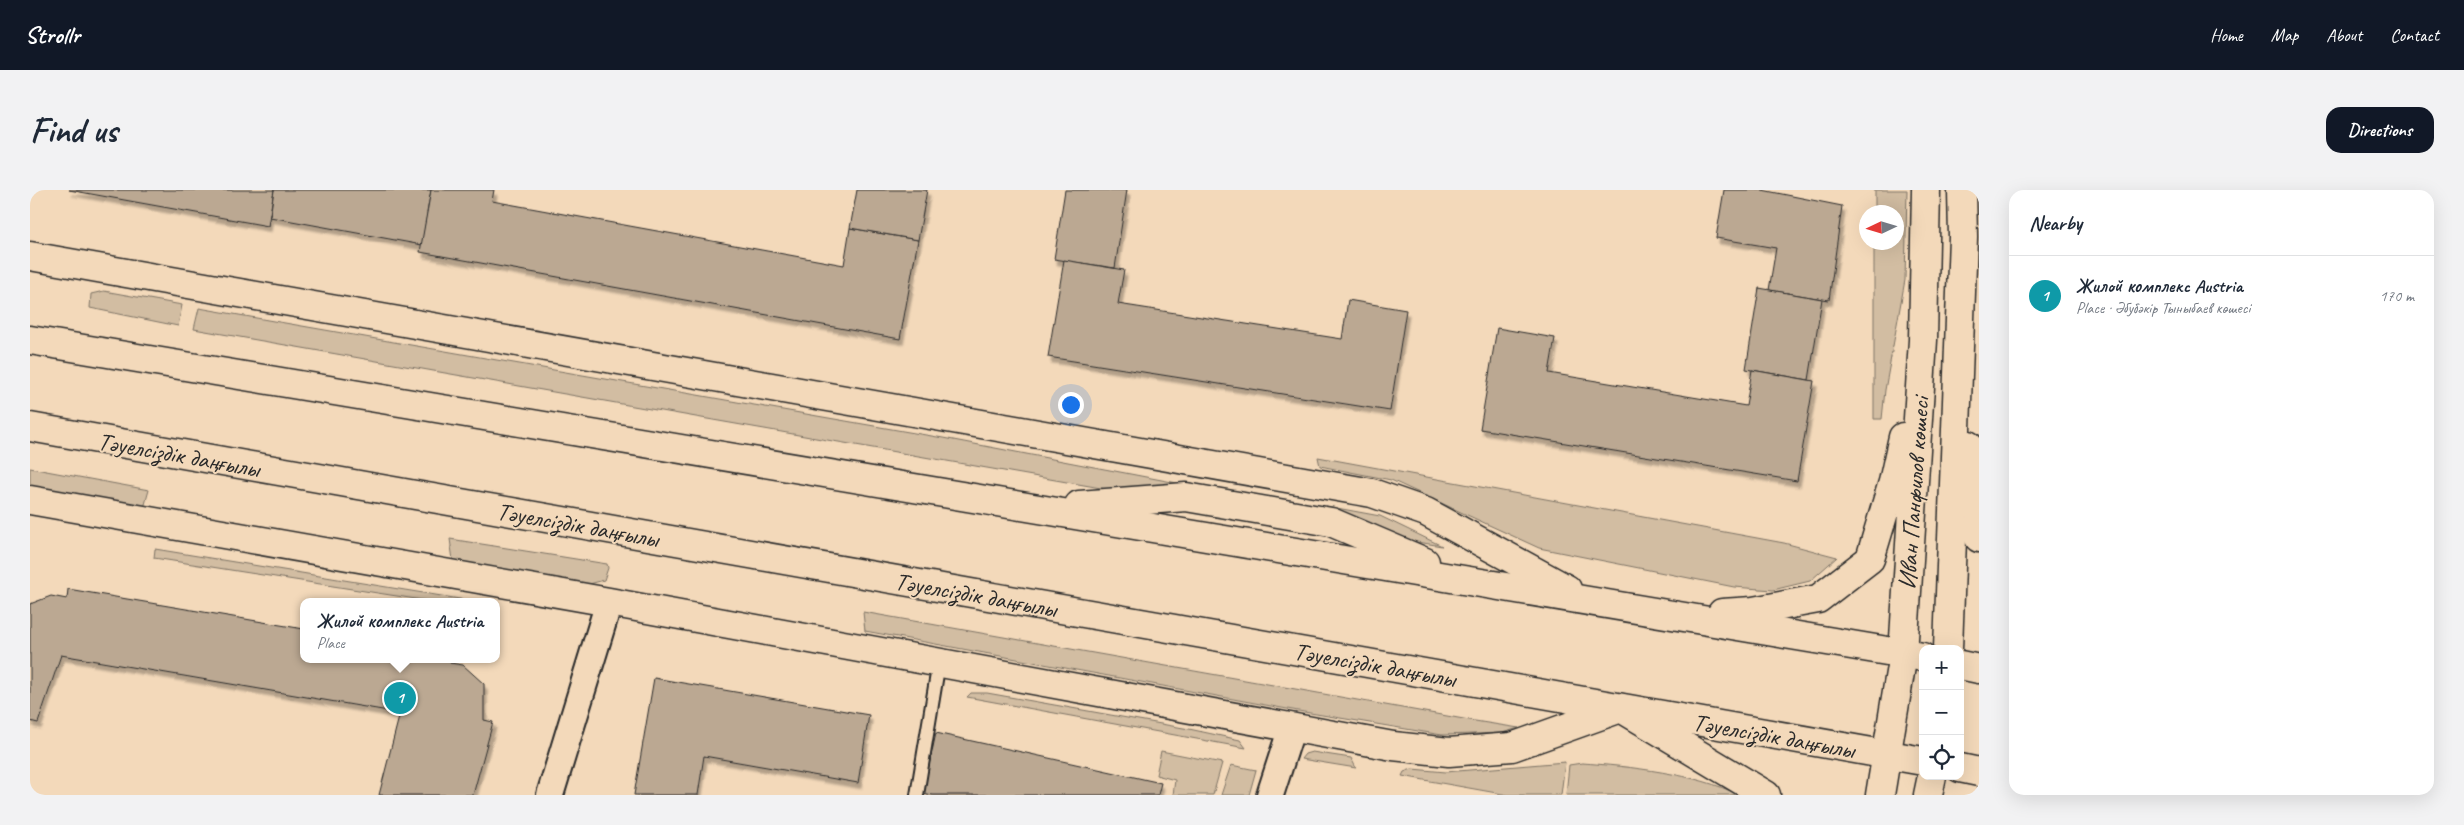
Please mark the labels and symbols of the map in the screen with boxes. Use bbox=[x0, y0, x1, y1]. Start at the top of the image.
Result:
north arrow bbox=[1859, 205, 1904, 250]
your location bbox=[1058, 392, 1084, 418]
street label: Иван Панфилов көшесі bbox=[1891, 392, 1937, 590]
street label: Тәуелсіздік даңғылы bbox=[95, 425, 264, 486]
street label: Тәуелсіздік даңғылы bbox=[494, 495, 663, 556]
street label: Тәуелсіздік даңғылы bbox=[892, 565, 1061, 626]
street label: Тәуелсіздік даңғылы bbox=[1291, 635, 1460, 696]
pin: 1 bbox=[384, 679, 416, 717]
street label: Тәуелсіздік даңғылы bbox=[1690, 706, 1859, 767]

